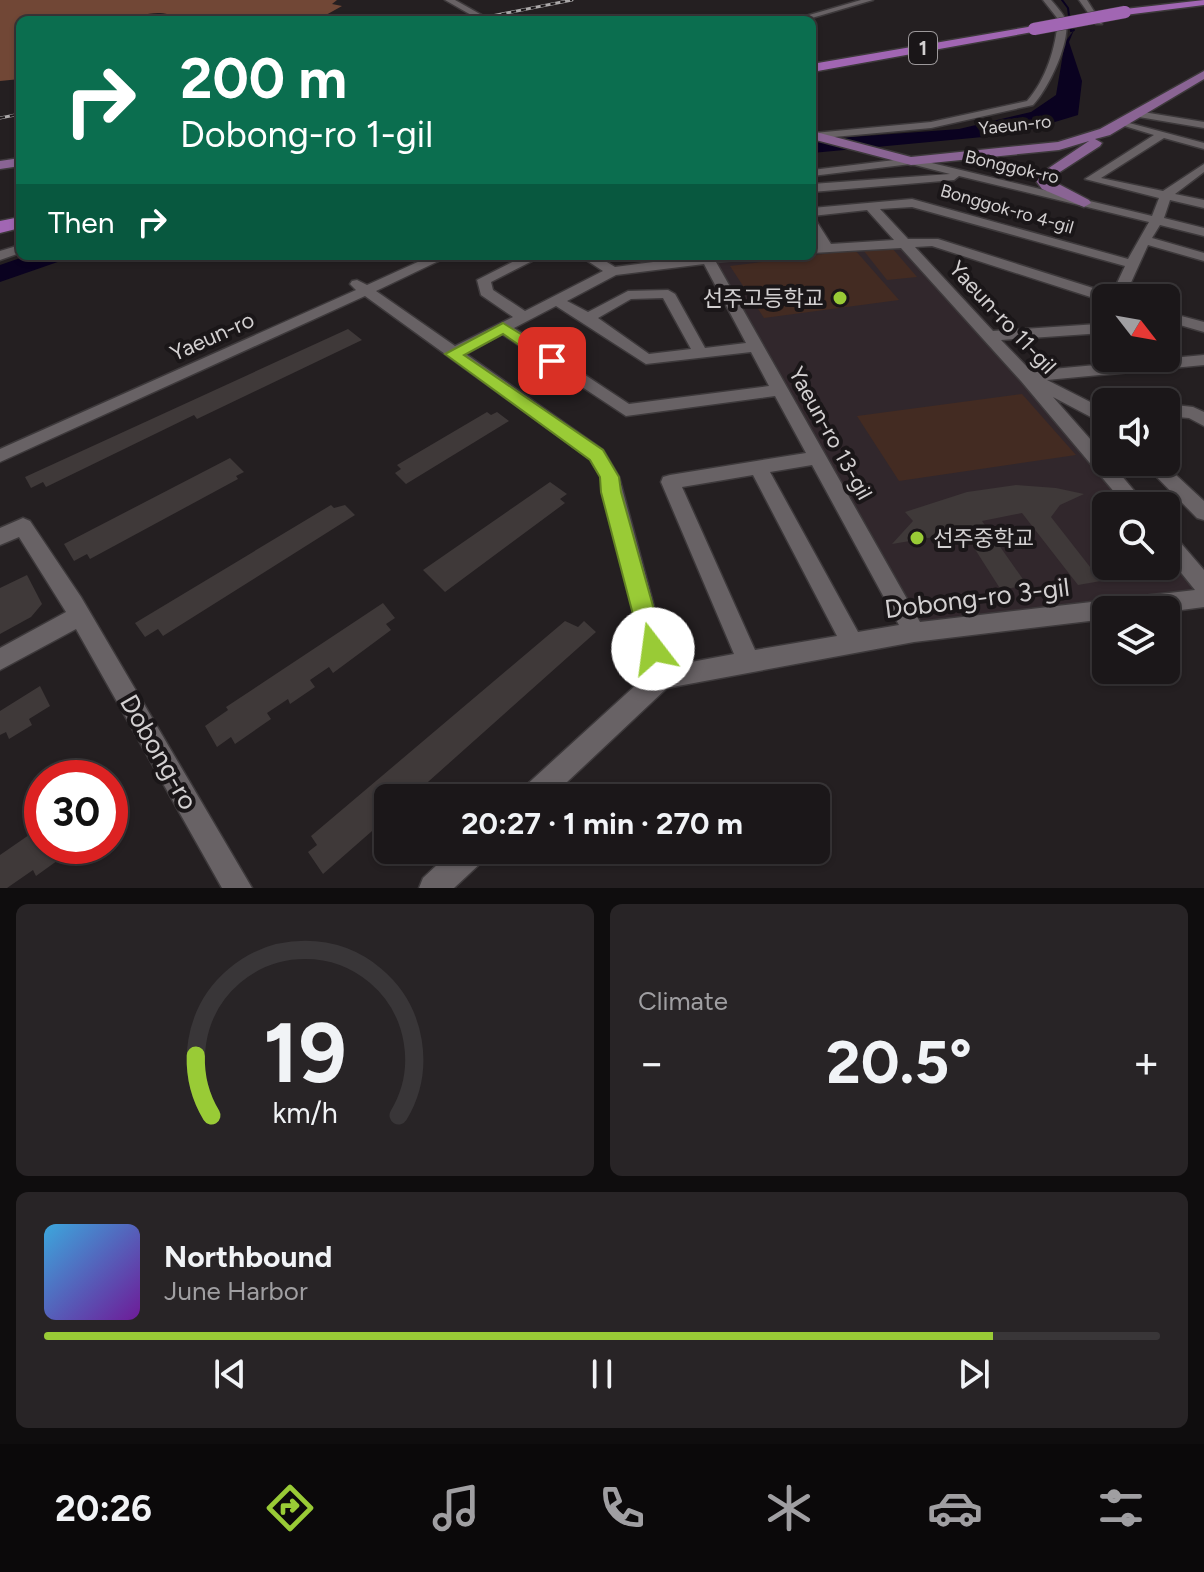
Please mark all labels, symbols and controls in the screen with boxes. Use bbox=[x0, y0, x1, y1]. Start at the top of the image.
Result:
road number: 1 bbox=[909, 32, 937, 64]
text: 200 m bbox=[180, 45, 347, 112]
icon: right bbox=[48, 48, 152, 152]
street label: Yaeun-ro bbox=[978, 110, 1052, 140]
text: Dobong-ro 1-gil bbox=[180, 113, 433, 156]
street label: Bonggok-ro bbox=[963, 146, 1061, 188]
street label: Bonggok-ro 4-gil bbox=[938, 179, 1076, 239]
icon: right bbox=[130, 200, 174, 244]
text: Then bbox=[48, 204, 114, 241]
street label: Yaeun-ro 11-gil bbox=[943, 255, 1062, 379]
north arrow bbox=[1092, 284, 1180, 372]
map controls bbox=[1092, 284, 1180, 684]
place label: 선주고등학교 bbox=[703, 285, 824, 312]
marker: 선주고등학교 bbox=[831, 289, 849, 307]
street label: Yaeun-ro bbox=[166, 306, 258, 367]
pin bbox=[518, 327, 586, 395]
icon: arrive bbox=[530, 339, 574, 383]
street label: Yaeun-ro 13-gil bbox=[783, 362, 878, 504]
button: sound bbox=[1092, 388, 1180, 476]
button: search bbox=[1092, 492, 1180, 580]
place label: 선주중학교 bbox=[933, 525, 1034, 552]
marker: 선주중학교 bbox=[908, 529, 926, 547]
street label: Dobong-ro 3-gil bbox=[883, 571, 1071, 625]
button: layers bbox=[1092, 596, 1180, 684]
position arrow bbox=[611, 607, 695, 691]
street label: Dobong-ro bbox=[113, 689, 205, 815]
speed limit sign: 30 bbox=[24, 760, 128, 864]
text: 20:27 · 1 min · 270 m bbox=[461, 805, 743, 842]
text: Climate bbox=[638, 985, 728, 1017]
text: 19 bbox=[263, 1003, 347, 1103]
text: 20.5° bbox=[826, 1026, 972, 1098]
text: − bbox=[638, 1036, 665, 1089]
text: + bbox=[1133, 1036, 1160, 1089]
text: km/h bbox=[272, 1096, 338, 1130]
text: Northbound bbox=[164, 1238, 332, 1275]
text: June Harbor bbox=[164, 1275, 308, 1307]
icon: previous bbox=[208, 1352, 252, 1396]
icon: pause bbox=[580, 1352, 624, 1396]
icon: next bbox=[952, 1352, 996, 1396]
icon: directions bbox=[262, 1480, 318, 1536]
icon: music bbox=[428, 1480, 484, 1536]
icon: phone bbox=[594, 1480, 650, 1536]
icon: climate bbox=[761, 1480, 817, 1536]
icon: car bbox=[927, 1480, 983, 1536]
icon: filters bbox=[1093, 1480, 1149, 1536]
text: 20:26 bbox=[55, 1487, 152, 1530]

